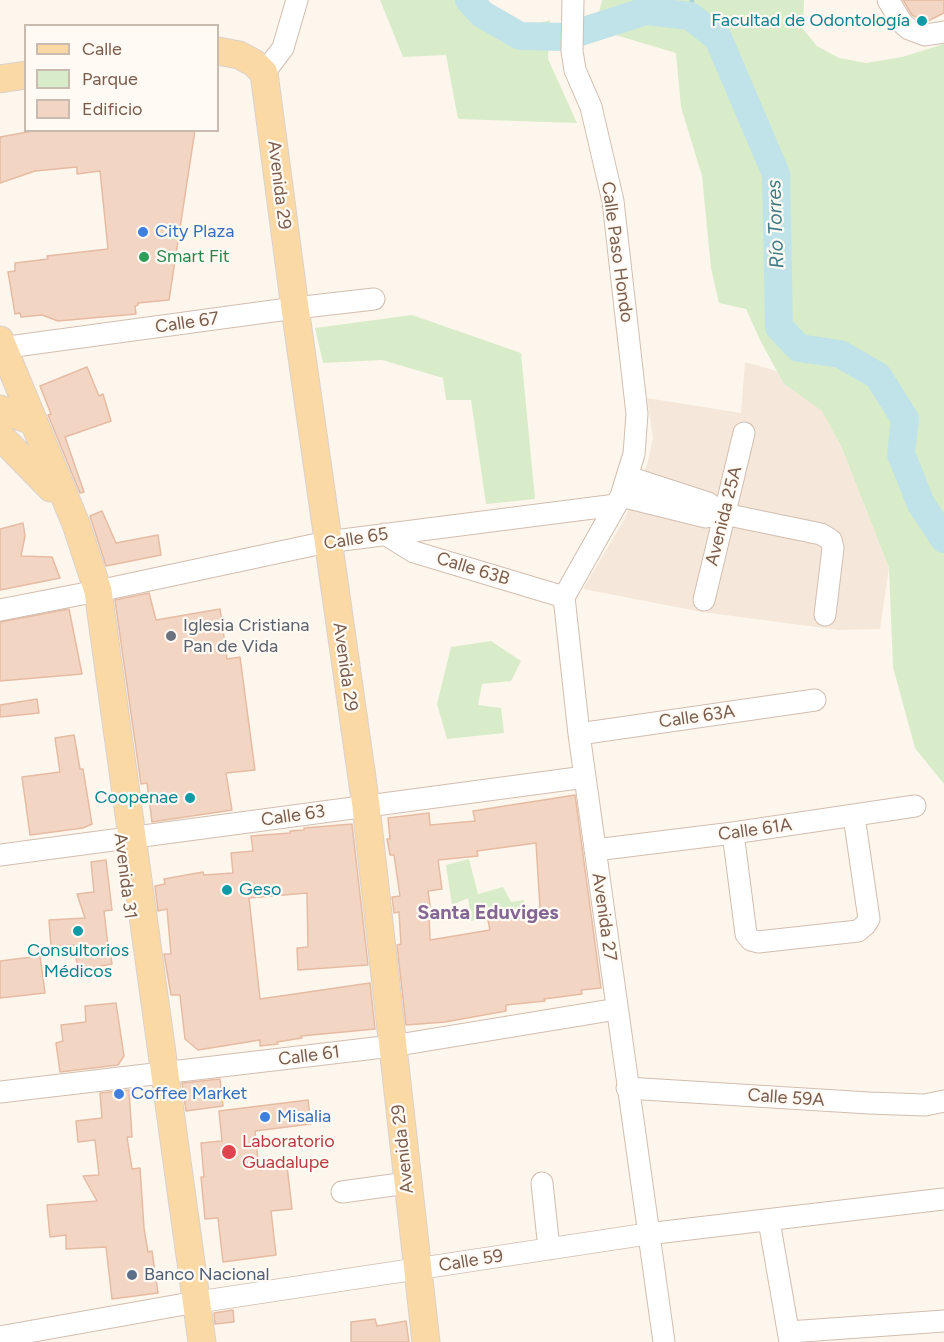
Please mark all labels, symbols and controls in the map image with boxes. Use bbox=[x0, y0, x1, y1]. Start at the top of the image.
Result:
place label: Facultad de Odontología bbox=[711, 10, 910, 32]
marker: Facultad de Odontología bbox=[915, 14, 929, 28]
legend bbox=[24, 24, 219, 132]
text: Calle bbox=[82, 38, 122, 60]
text: Parque bbox=[82, 68, 138, 90]
text: Edificio bbox=[82, 98, 143, 120]
street label: Avenida 29 bbox=[263, 139, 295, 231]
water label: Río Torres bbox=[762, 179, 790, 269]
street label: Calle Paso Hondo bbox=[596, 180, 638, 324]
place label: City Plaza bbox=[155, 221, 234, 243]
marker: City Plaza bbox=[136, 225, 150, 239]
place label: Smart Fit bbox=[156, 246, 230, 268]
marker: Smart Fit bbox=[137, 250, 151, 264]
street label: Calle 67 bbox=[154, 308, 220, 338]
street label: Avenida 25A bbox=[701, 464, 747, 568]
street label: Calle 65 bbox=[322, 523, 390, 555]
street label: Calle 63B bbox=[434, 548, 512, 590]
place label: Iglesia Cristiana Pan de Vida bbox=[183, 615, 309, 658]
street label: Avenida 29 bbox=[328, 621, 362, 713]
marker: Iglesia Cristiana Pan de Vida bbox=[164, 629, 178, 643]
street label: Calle 63A bbox=[658, 701, 736, 733]
place label: Coopenae bbox=[95, 787, 178, 809]
marker: Coopenae bbox=[183, 791, 197, 805]
street label: Calle 63 bbox=[260, 801, 326, 831]
street label: Calle 61A bbox=[717, 814, 793, 846]
street label: Avenida 31 bbox=[109, 832, 141, 920]
street label: Avenida 27 bbox=[587, 871, 621, 963]
place label: Geso bbox=[239, 879, 281, 901]
marker: Geso bbox=[220, 883, 234, 897]
district label: Santa Eduviges bbox=[417, 901, 559, 925]
marker: Consultorios Médicos bbox=[71, 924, 85, 938]
place label: Consultorios Médicos bbox=[27, 940, 129, 982]
street label: Calle 61 bbox=[277, 1042, 341, 1070]
place label: Coffee Market bbox=[131, 1083, 247, 1105]
street label: Calle 59A bbox=[747, 1085, 825, 1111]
marker: Coffee Market bbox=[112, 1087, 126, 1101]
street label: Avenida 29 bbox=[388, 1103, 418, 1195]
place label: Misalia bbox=[277, 1106, 331, 1128]
marker: Misalia bbox=[258, 1110, 272, 1124]
place label: Laboratorio Guadalupe bbox=[242, 1131, 335, 1174]
marker: Laboratorio Guadalupe bbox=[220, 1143, 238, 1161]
street label: Calle 59 bbox=[437, 1245, 505, 1277]
place label: Banco Nacional bbox=[144, 1264, 269, 1286]
marker: Banco Nacional bbox=[125, 1268, 139, 1282]

